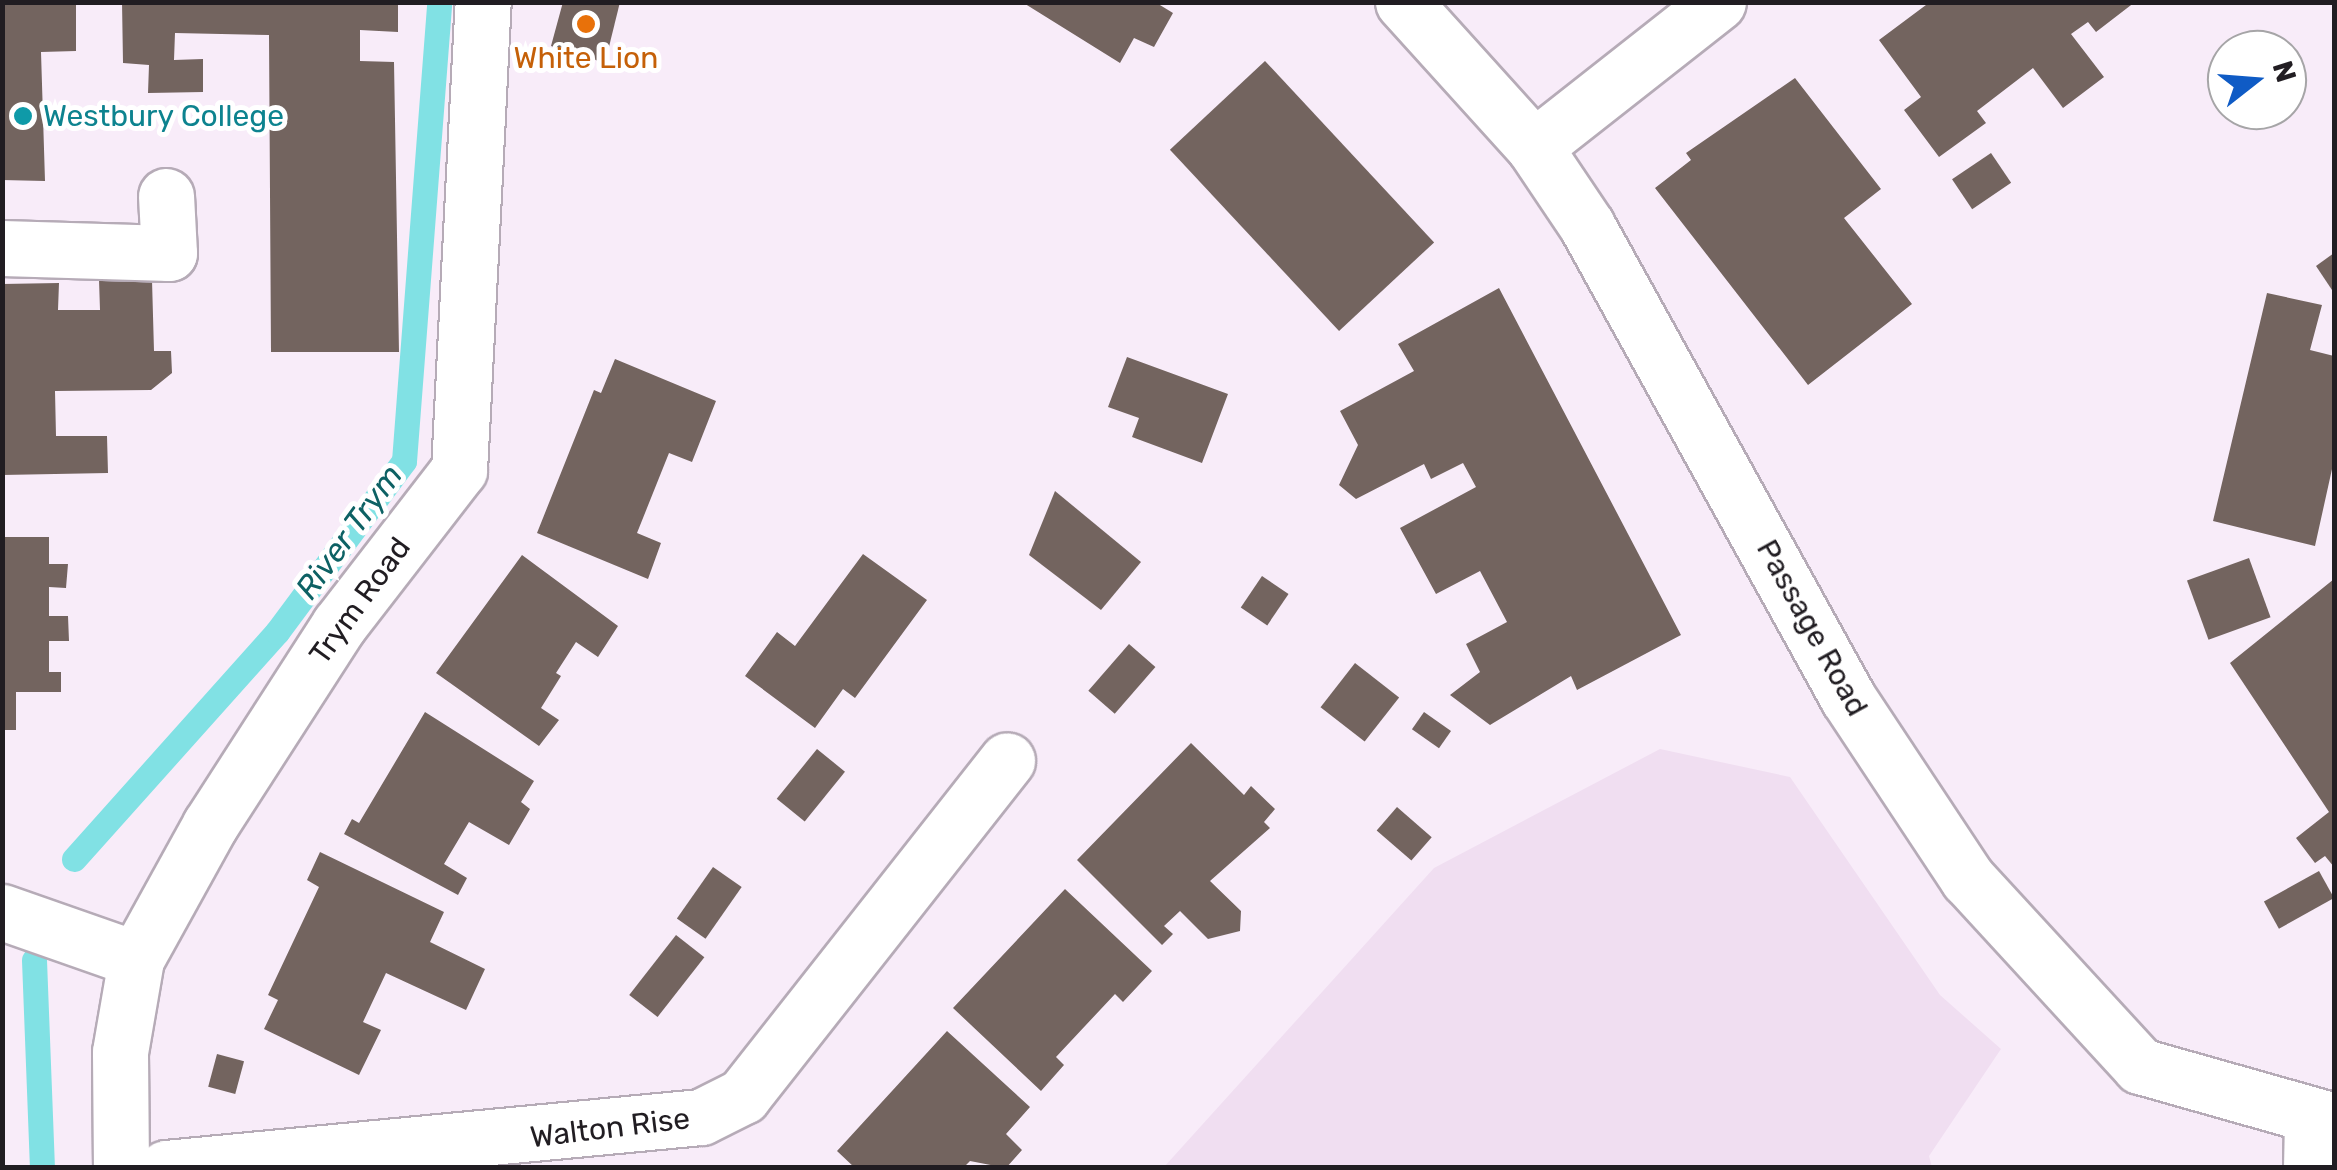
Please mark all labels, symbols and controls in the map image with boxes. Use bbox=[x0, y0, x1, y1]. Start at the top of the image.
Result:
marker: White Lion bbox=[575, 13, 597, 35]
north arrow bbox=[2207, 30, 2307, 130]
place label: White Lion bbox=[514, 40, 658, 76]
text: N bbox=[2266, 57, 2303, 86]
place label: Westbury College bbox=[43, 98, 285, 134]
marker: Westbury College bbox=[12, 105, 34, 127]
water label: River Trym bbox=[287, 457, 411, 607]
street label: Trym Road bbox=[302, 531, 418, 671]
street label: Passage Road bbox=[1749, 534, 1875, 722]
street label: Walton Rise bbox=[528, 1100, 692, 1156]

